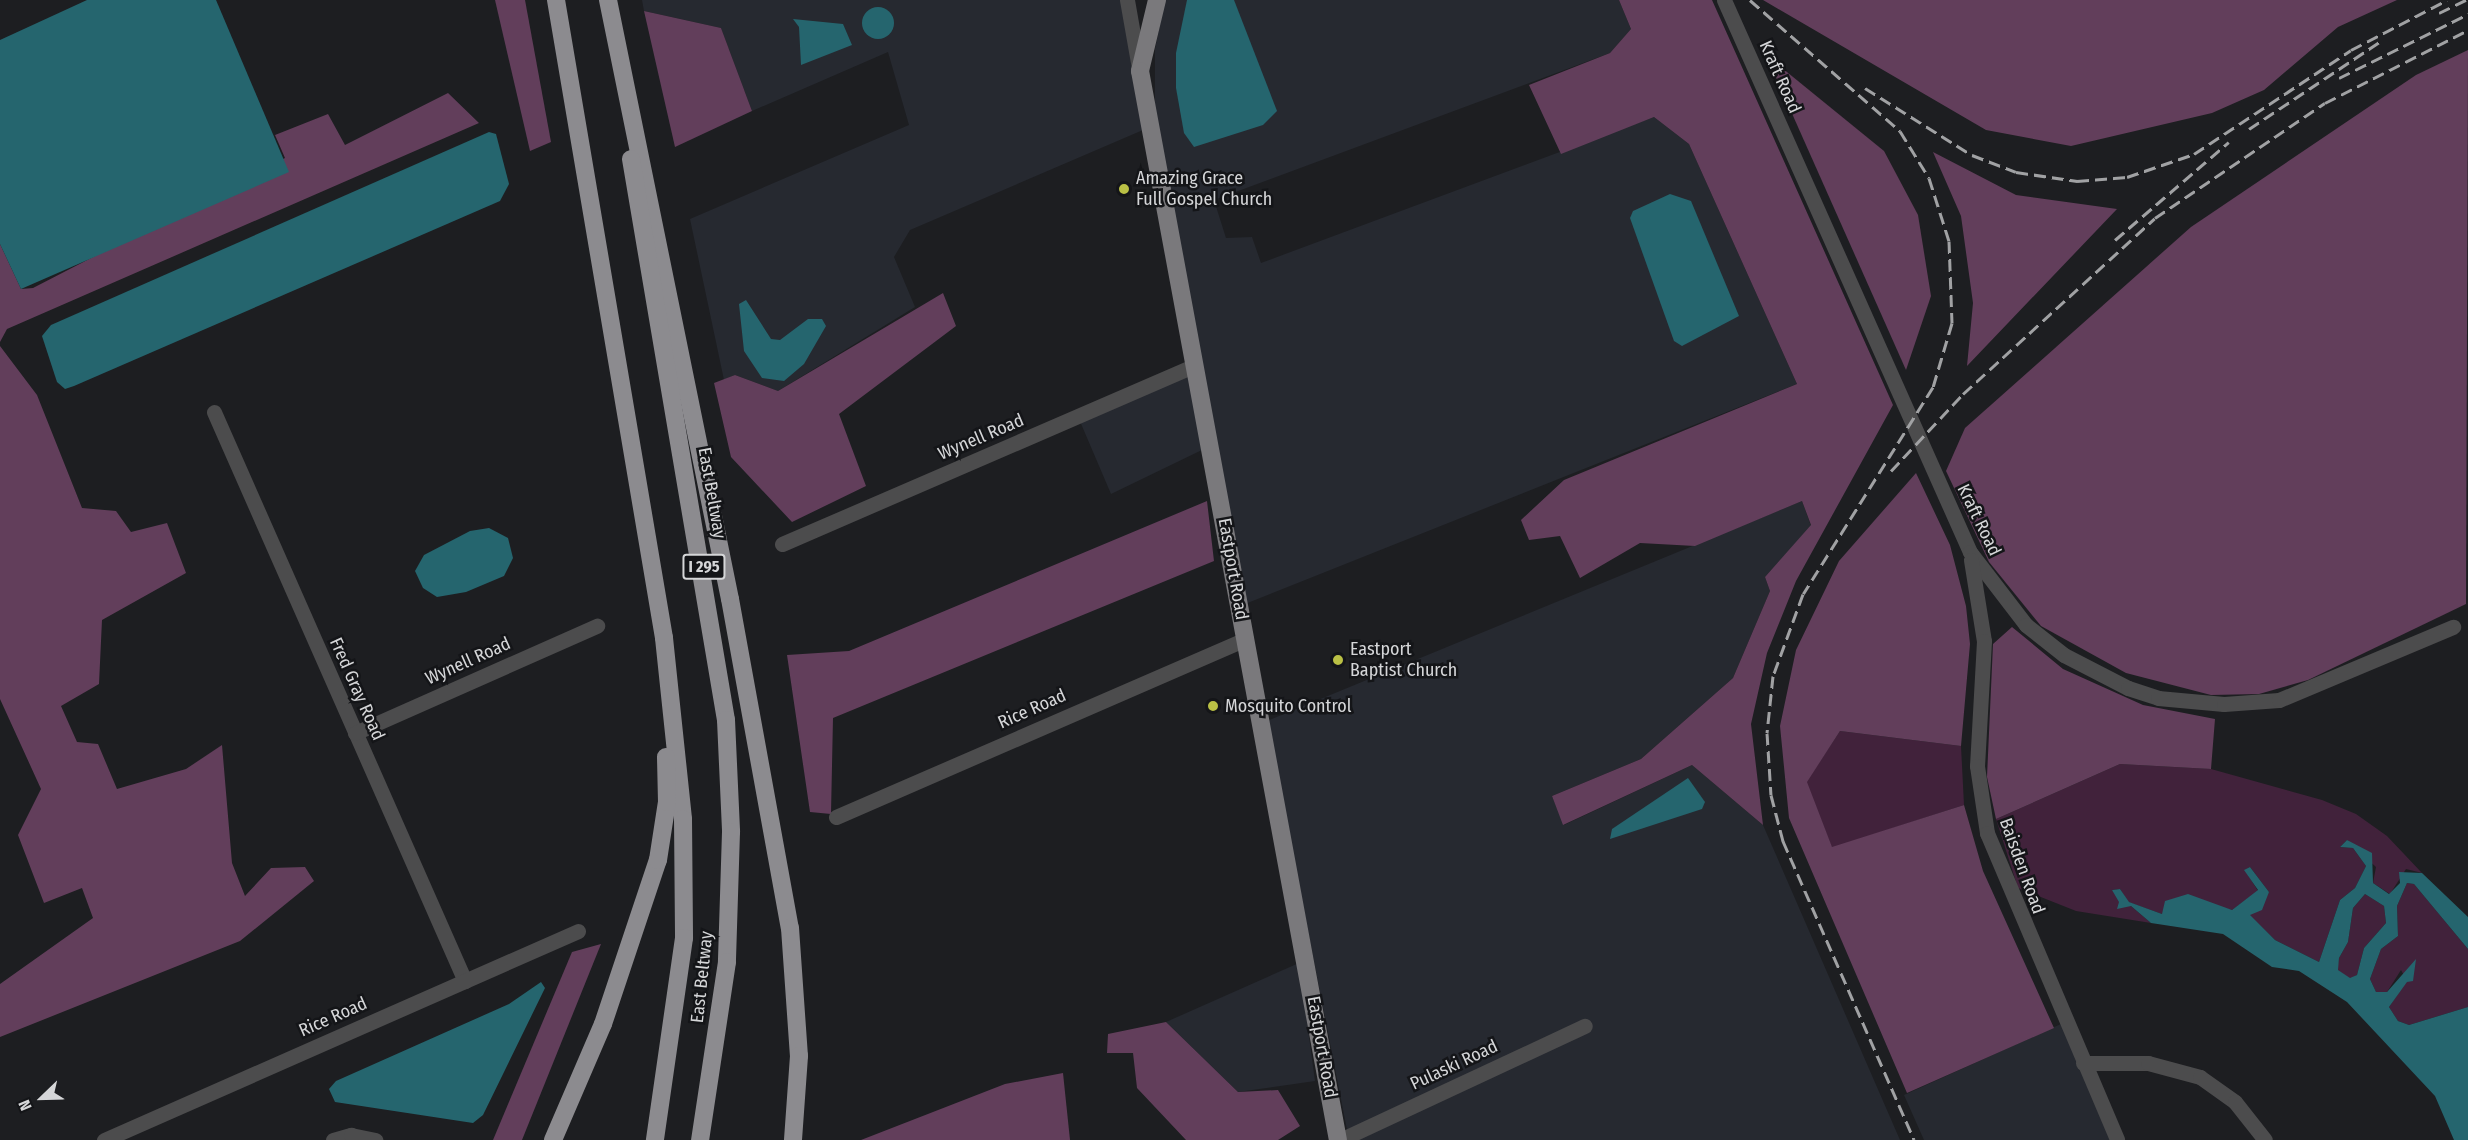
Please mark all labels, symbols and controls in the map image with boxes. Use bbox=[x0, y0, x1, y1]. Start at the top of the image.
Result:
street label: Kraft Road bbox=[1754, 37, 1806, 117]
place label: Amazing Grace Full Gospel Church bbox=[1136, 168, 1272, 210]
marker: Amazing Grace Full Gospel Church bbox=[1117, 182, 1131, 196]
street label: Wynell Road bbox=[935, 409, 1027, 465]
street label: East Beltway bbox=[693, 446, 731, 540]
street label: Kraft Road bbox=[1952, 481, 2006, 559]
street label: Eastport Road bbox=[1213, 516, 1253, 622]
road number: I 295 bbox=[682, 554, 726, 580]
street label: Wynell Road bbox=[422, 633, 514, 689]
street label: Fred Gray Road bbox=[325, 634, 389, 744]
place label: Eastport Baptist Church bbox=[1350, 639, 1457, 682]
marker: Eastport Baptist Church bbox=[1331, 653, 1345, 667]
street label: Rice Road bbox=[995, 684, 1069, 734]
place label: Mosquito Control bbox=[1225, 695, 1351, 717]
marker: Mosquito Control bbox=[1206, 699, 1220, 713]
street label: Baisden Road bbox=[1995, 815, 2049, 917]
street label: East Beltway bbox=[686, 930, 718, 1024]
street label: Rice Road bbox=[296, 992, 370, 1042]
street label: Eastport Road bbox=[1302, 994, 1342, 1100]
street label: Pulaski Road bbox=[1407, 1035, 1501, 1095]
north arrow bbox=[12, 1068, 72, 1128]
text: N bbox=[14, 1097, 36, 1113]

